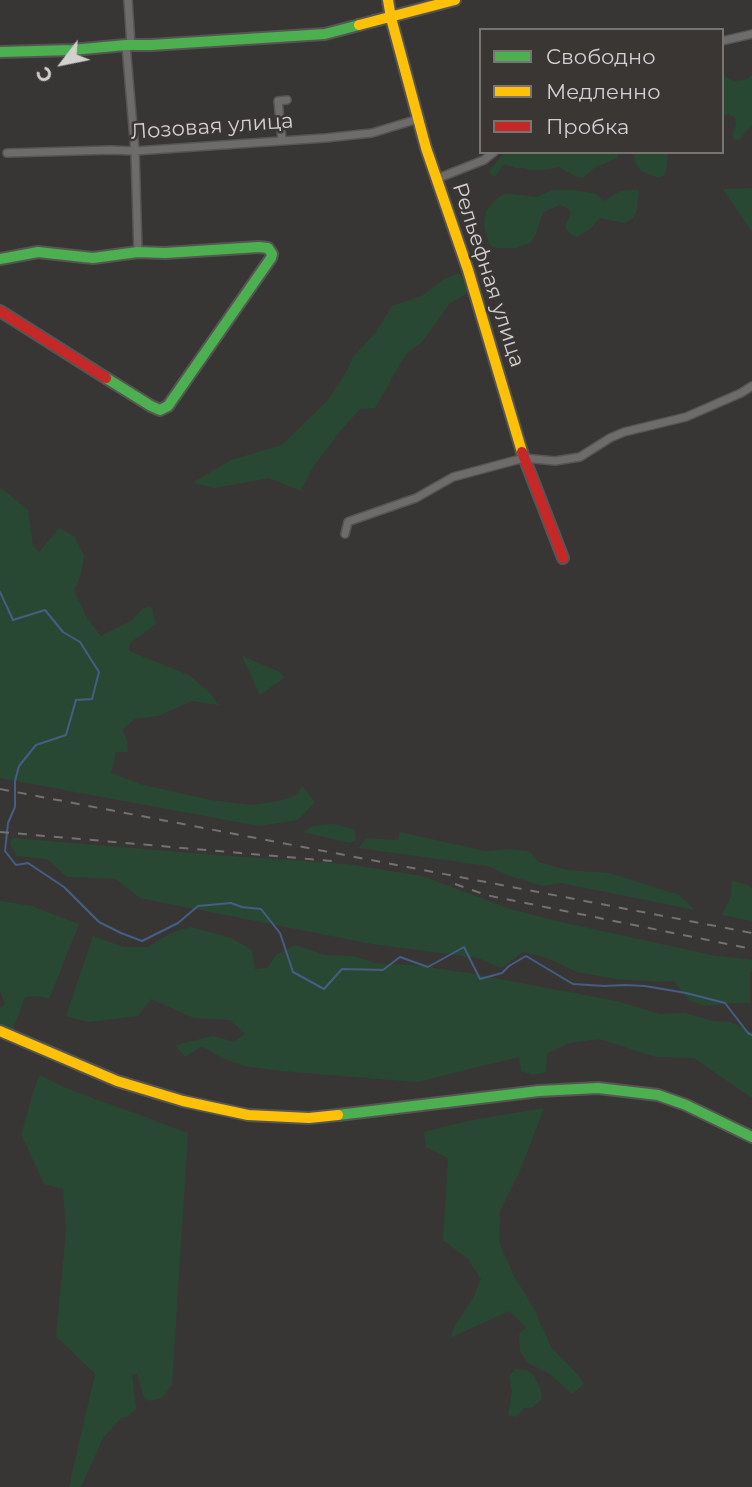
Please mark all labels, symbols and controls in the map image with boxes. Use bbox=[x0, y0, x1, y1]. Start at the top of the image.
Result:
north arrow bbox=[28, 28, 98, 98]
legend bbox=[479, 28, 724, 154]
text: Свободно bbox=[546, 44, 656, 69]
text: С bbox=[31, 62, 58, 86]
text: Медленно bbox=[546, 79, 661, 104]
street label: Лозовая улица bbox=[130, 109, 294, 145]
text: Пробка bbox=[546, 114, 629, 139]
street label: Рельефная улица bbox=[446, 180, 530, 370]

